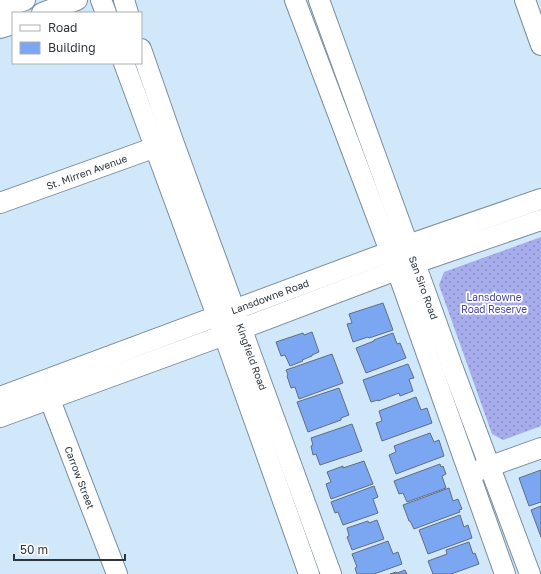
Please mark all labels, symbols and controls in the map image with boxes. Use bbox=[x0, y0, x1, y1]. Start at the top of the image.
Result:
legend bbox=[12, 12, 142, 64]
text: Road bbox=[48, 20, 77, 35]
text: Building bbox=[48, 40, 96, 55]
street label: St. Mirren Avenue bbox=[45, 152, 129, 192]
street label: San Siro Road bbox=[407, 254, 441, 321]
street label: Lansdowne Road bbox=[229, 277, 310, 316]
park label: Lansdowne Road Reserve bbox=[461, 291, 527, 315]
street label: Kingfield Road bbox=[234, 322, 269, 392]
street label: Carrow Street bbox=[62, 444, 97, 511]
scale bar bbox=[14, 536, 125, 562]
text: 50 m bbox=[20, 542, 48, 557]

